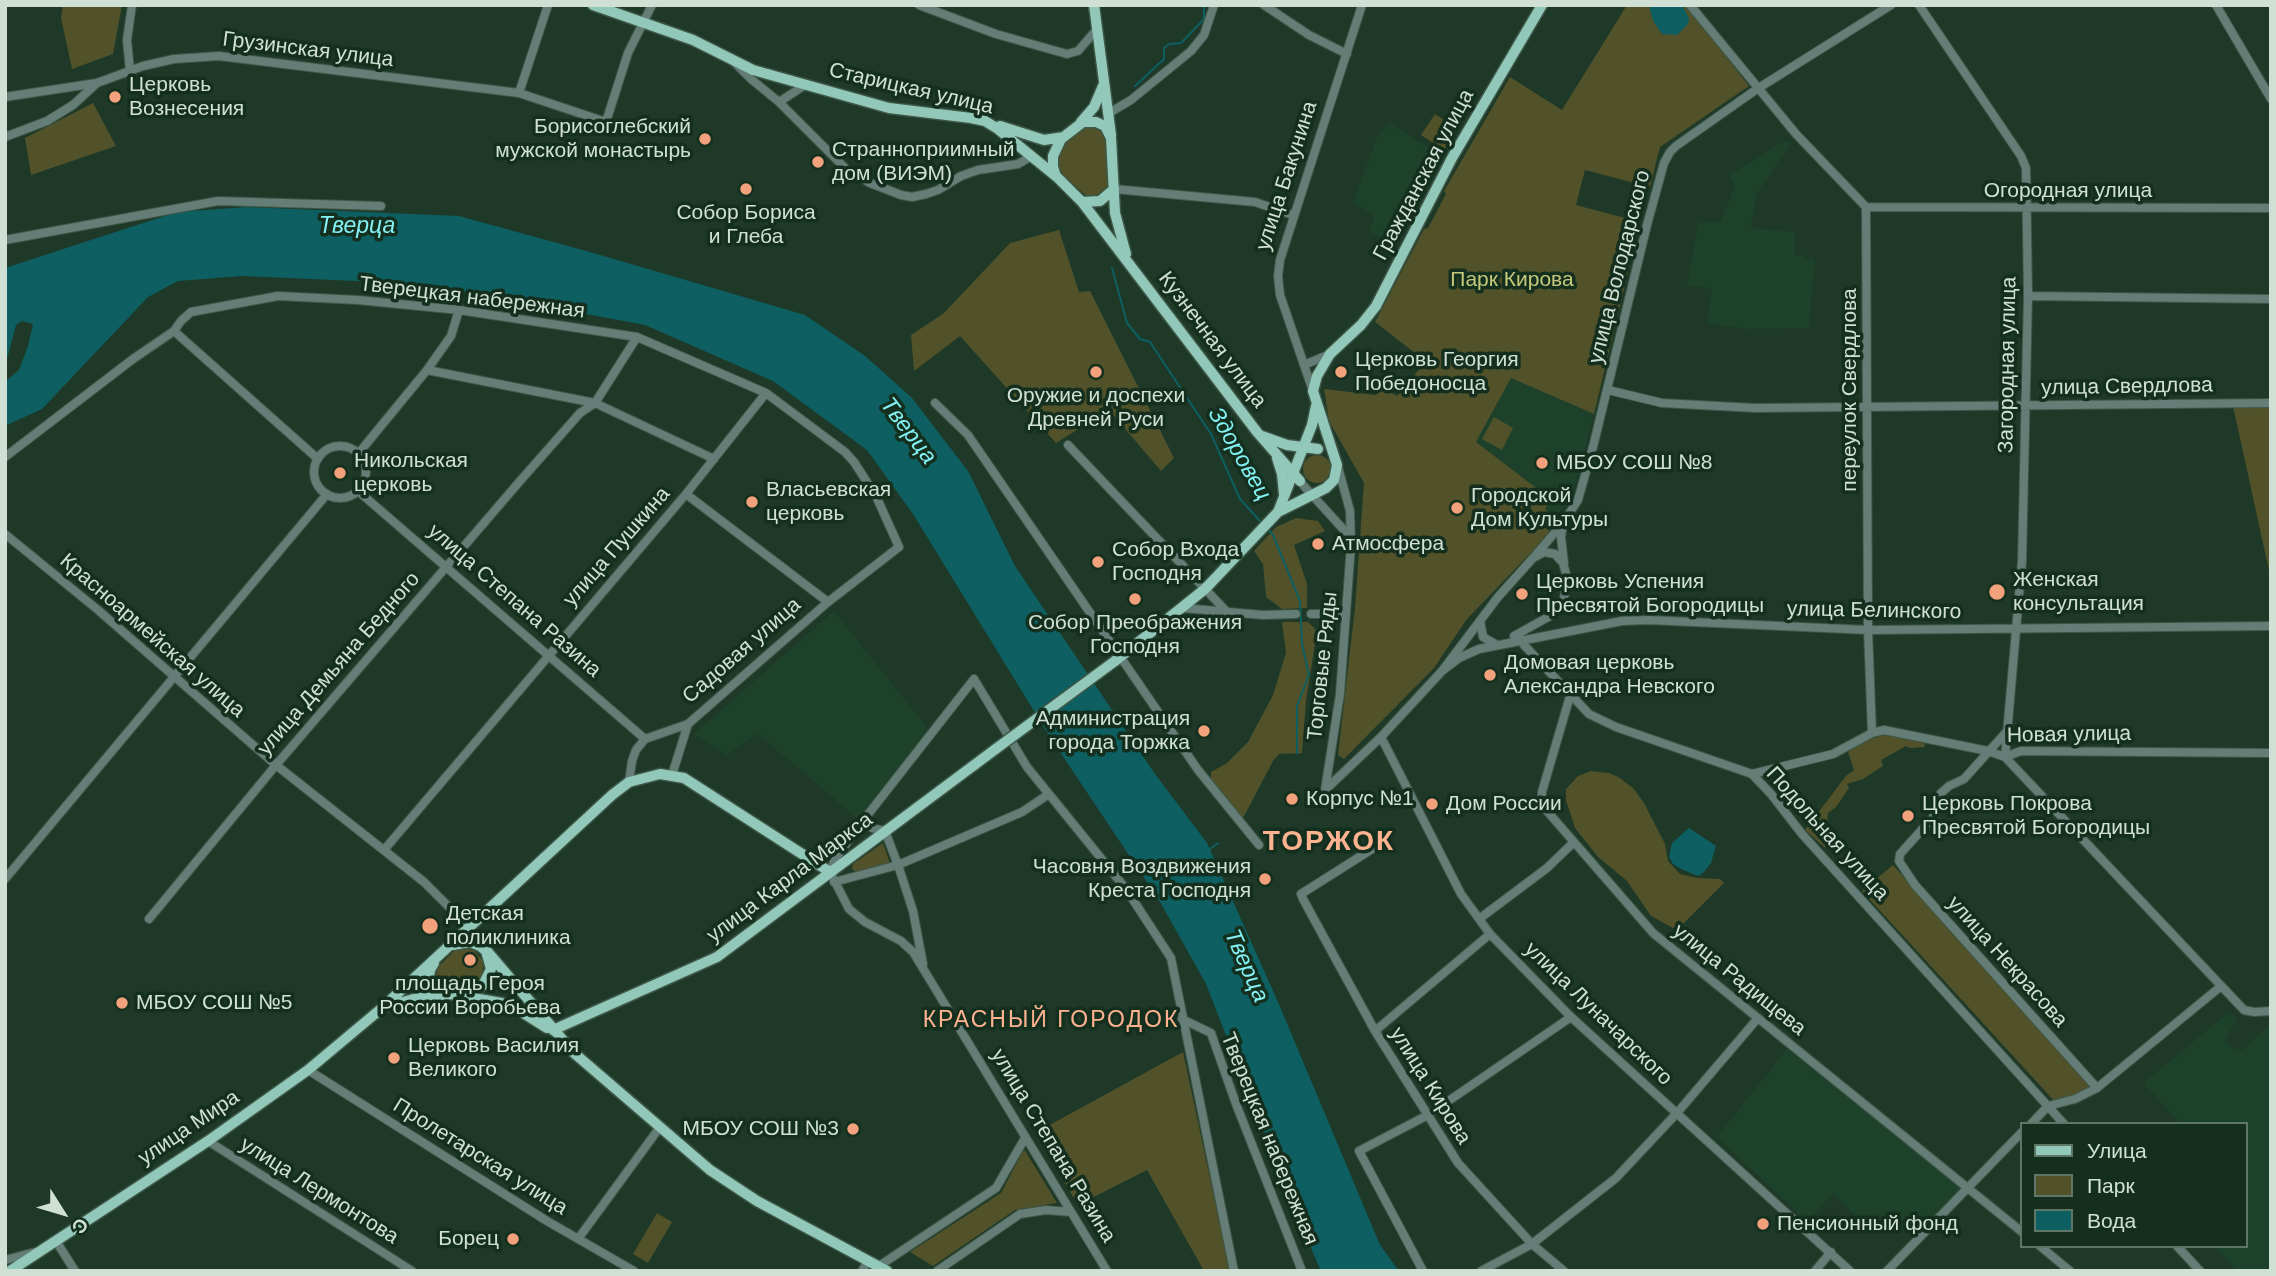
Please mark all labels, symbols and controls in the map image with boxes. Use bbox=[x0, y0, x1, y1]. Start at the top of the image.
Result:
street label: Грузинская улица bbox=[221, 27, 395, 73]
street label: Старицкая улица bbox=[826, 58, 996, 120]
place label: Церковь Вознесения bbox=[129, 72, 244, 122]
street label: Гражданская улица bbox=[1368, 85, 1480, 265]
marker: Церковь Вознесения bbox=[107, 89, 123, 105]
street label: улица Бакунина bbox=[1251, 98, 1323, 254]
place label: Борисоглебский мужской монастырь bbox=[495, 114, 691, 164]
marker: Борисоглебский мужской монастырь bbox=[697, 131, 713, 147]
place label: Странноприимный дом (ВИЭМ) bbox=[832, 137, 1014, 187]
marker: Странноприимный дом (ВИЭМ) bbox=[810, 154, 826, 170]
street label: улица Володарского bbox=[1584, 168, 1656, 366]
street label: Огородная улица bbox=[1984, 178, 2152, 204]
marker: Собор Бориса и Глеба bbox=[738, 181, 754, 197]
place label: Собор Бориса и Глеба bbox=[676, 200, 816, 250]
water label: Тверца bbox=[319, 213, 395, 241]
street label: Кузнечная улица bbox=[1153, 267, 1271, 413]
park label: Парк Кирова bbox=[1450, 267, 1574, 293]
street label: Тверецкая набережная bbox=[358, 272, 586, 324]
street label: Загородная улица bbox=[1994, 276, 2022, 454]
street label: переулок Свердлова bbox=[1837, 288, 1863, 492]
place label: Церковь Георгия Победоносца bbox=[1355, 347, 1519, 397]
marker: Оружие и доспехи Древней Руси bbox=[1088, 364, 1104, 380]
marker: Церковь Георгия Победоносца bbox=[1333, 364, 1349, 380]
street label: улица Свердлова bbox=[2041, 373, 2213, 401]
place label: Оружие и доспехи Древней Руси bbox=[1007, 383, 1185, 433]
water label: Тверца bbox=[874, 392, 942, 470]
water label: Здоровец bbox=[1201, 403, 1277, 505]
place label: Никольская церковь bbox=[354, 448, 468, 498]
place label: МБОУ СОШ №8 bbox=[1556, 450, 1712, 476]
marker: МБОУ СОШ №8 bbox=[1534, 455, 1550, 471]
marker: Никольская церковь bbox=[332, 465, 348, 481]
place label: Власьевская церковь bbox=[766, 477, 891, 527]
street label: улица Пушкина bbox=[558, 482, 676, 612]
place label: Городской Дом Культуры bbox=[1471, 483, 1608, 533]
marker: Власьевская церковь bbox=[744, 494, 760, 510]
marker: Городской Дом Культуры bbox=[1449, 500, 1465, 516]
street label: улица Степана Разина bbox=[422, 519, 606, 683]
place label: Атмосфера bbox=[1332, 531, 1444, 557]
marker: Атмосфера bbox=[1310, 536, 1326, 552]
place label: Собор Входа Господня bbox=[1112, 537, 1239, 587]
street label: Красноармейская улица bbox=[54, 549, 250, 723]
marker: Собор Входа Господня bbox=[1090, 554, 1106, 570]
street label: улица Демьяна Бедного bbox=[252, 567, 426, 761]
place label: Женская консультация bbox=[2013, 567, 2144, 617]
place label: Церковь Успения Пресвятой Богородицы bbox=[1536, 569, 1764, 619]
marker: Женская консультация bbox=[1987, 582, 2007, 602]
marker: Церковь Успения Пресвятой Богородицы bbox=[1514, 586, 1530, 602]
street label: Торговые Ряды bbox=[1303, 590, 1343, 742]
marker: Собор Преображения Господня bbox=[1127, 591, 1143, 607]
street label: Садовая улица bbox=[678, 593, 806, 709]
street label: улица Белинского bbox=[1787, 597, 1961, 625]
place label: Собор Преображения Господня bbox=[1028, 610, 1242, 660]
place label: Домовая церковь Александра Невского bbox=[1504, 650, 1715, 700]
marker: Домовая церковь Александра Невского bbox=[1482, 667, 1498, 683]
place label: Администрация города Торжка bbox=[1036, 706, 1190, 756]
street label: Новая улица bbox=[2007, 721, 2131, 749]
marker: Администрация города Торжка bbox=[1196, 723, 1212, 739]
street label: Подольная улица bbox=[1760, 762, 1894, 906]
place label: Корпус №1 bbox=[1306, 786, 1414, 812]
marker: Корпус №1 bbox=[1284, 791, 1300, 807]
place label: Дом России bbox=[1446, 791, 1562, 817]
place label: Церковь Покрова Пресвятой Богородицы bbox=[1922, 791, 2150, 841]
marker: Дом России bbox=[1424, 796, 1440, 812]
street label: улица Карла Маркса bbox=[702, 807, 878, 949]
marker: Церковь Покрова Пресвятой Богородицы bbox=[1900, 808, 1916, 824]
district label: ТОРЖОК bbox=[1264, 825, 1394, 859]
place label: Часовня Воздвижения Креста Господня bbox=[1033, 854, 1251, 904]
marker: Часовня Воздвижения Креста Господня bbox=[1257, 871, 1273, 887]
street label: улица Некрасова bbox=[1941, 891, 2073, 1033]
place label: Детская поликлиника bbox=[446, 901, 571, 951]
marker: Детская поликлиника bbox=[420, 916, 440, 936]
street label: улица Радищева bbox=[1667, 919, 1811, 1041]
water label: Тверца bbox=[1218, 925, 1274, 1007]
street label: улица Луначарского bbox=[1519, 937, 1677, 1091]
marker: площадь Героя России Воробьева bbox=[462, 952, 478, 968]
place label: площадь Героя России Воробьева bbox=[379, 971, 561, 1021]
place label: МБОУ СОШ №5 bbox=[136, 990, 292, 1016]
marker: МБОУ СОШ №5 bbox=[114, 995, 130, 1011]
district label: КРАСНЫЙ ГОРОДОК bbox=[925, 1007, 1177, 1035]
street label: улица Кирова bbox=[1384, 1023, 1476, 1149]
street label: Тверецкая набережная bbox=[1215, 1029, 1323, 1249]
place label: Церковь Василия Великого bbox=[408, 1033, 579, 1083]
street label: улица Степана Разина bbox=[985, 1045, 1121, 1247]
marker: Церковь Василия Великого bbox=[386, 1050, 402, 1066]
street label: улица Мира bbox=[134, 1085, 244, 1171]
street label: Пролетарская улица bbox=[388, 1093, 572, 1221]
place label: МБОУ СОШ №3 bbox=[683, 1116, 839, 1142]
marker: МБОУ СОШ №3 bbox=[845, 1121, 861, 1137]
legend bbox=[2021, 1122, 2248, 1248]
street label: улица Лермонтова bbox=[235, 1132, 403, 1250]
text: Улица bbox=[2087, 1139, 2147, 1162]
text: Парк bbox=[2087, 1174, 2135, 1197]
north arrow bbox=[28, 1178, 98, 1248]
text: Вода bbox=[2087, 1209, 2136, 1232]
place label: Пенсионный фонд bbox=[1777, 1211, 1958, 1237]
text: С bbox=[68, 1214, 93, 1238]
marker: Пенсионный фонд bbox=[1755, 1216, 1771, 1232]
place label: Борец bbox=[438, 1226, 499, 1252]
marker: Борец bbox=[505, 1231, 521, 1247]

